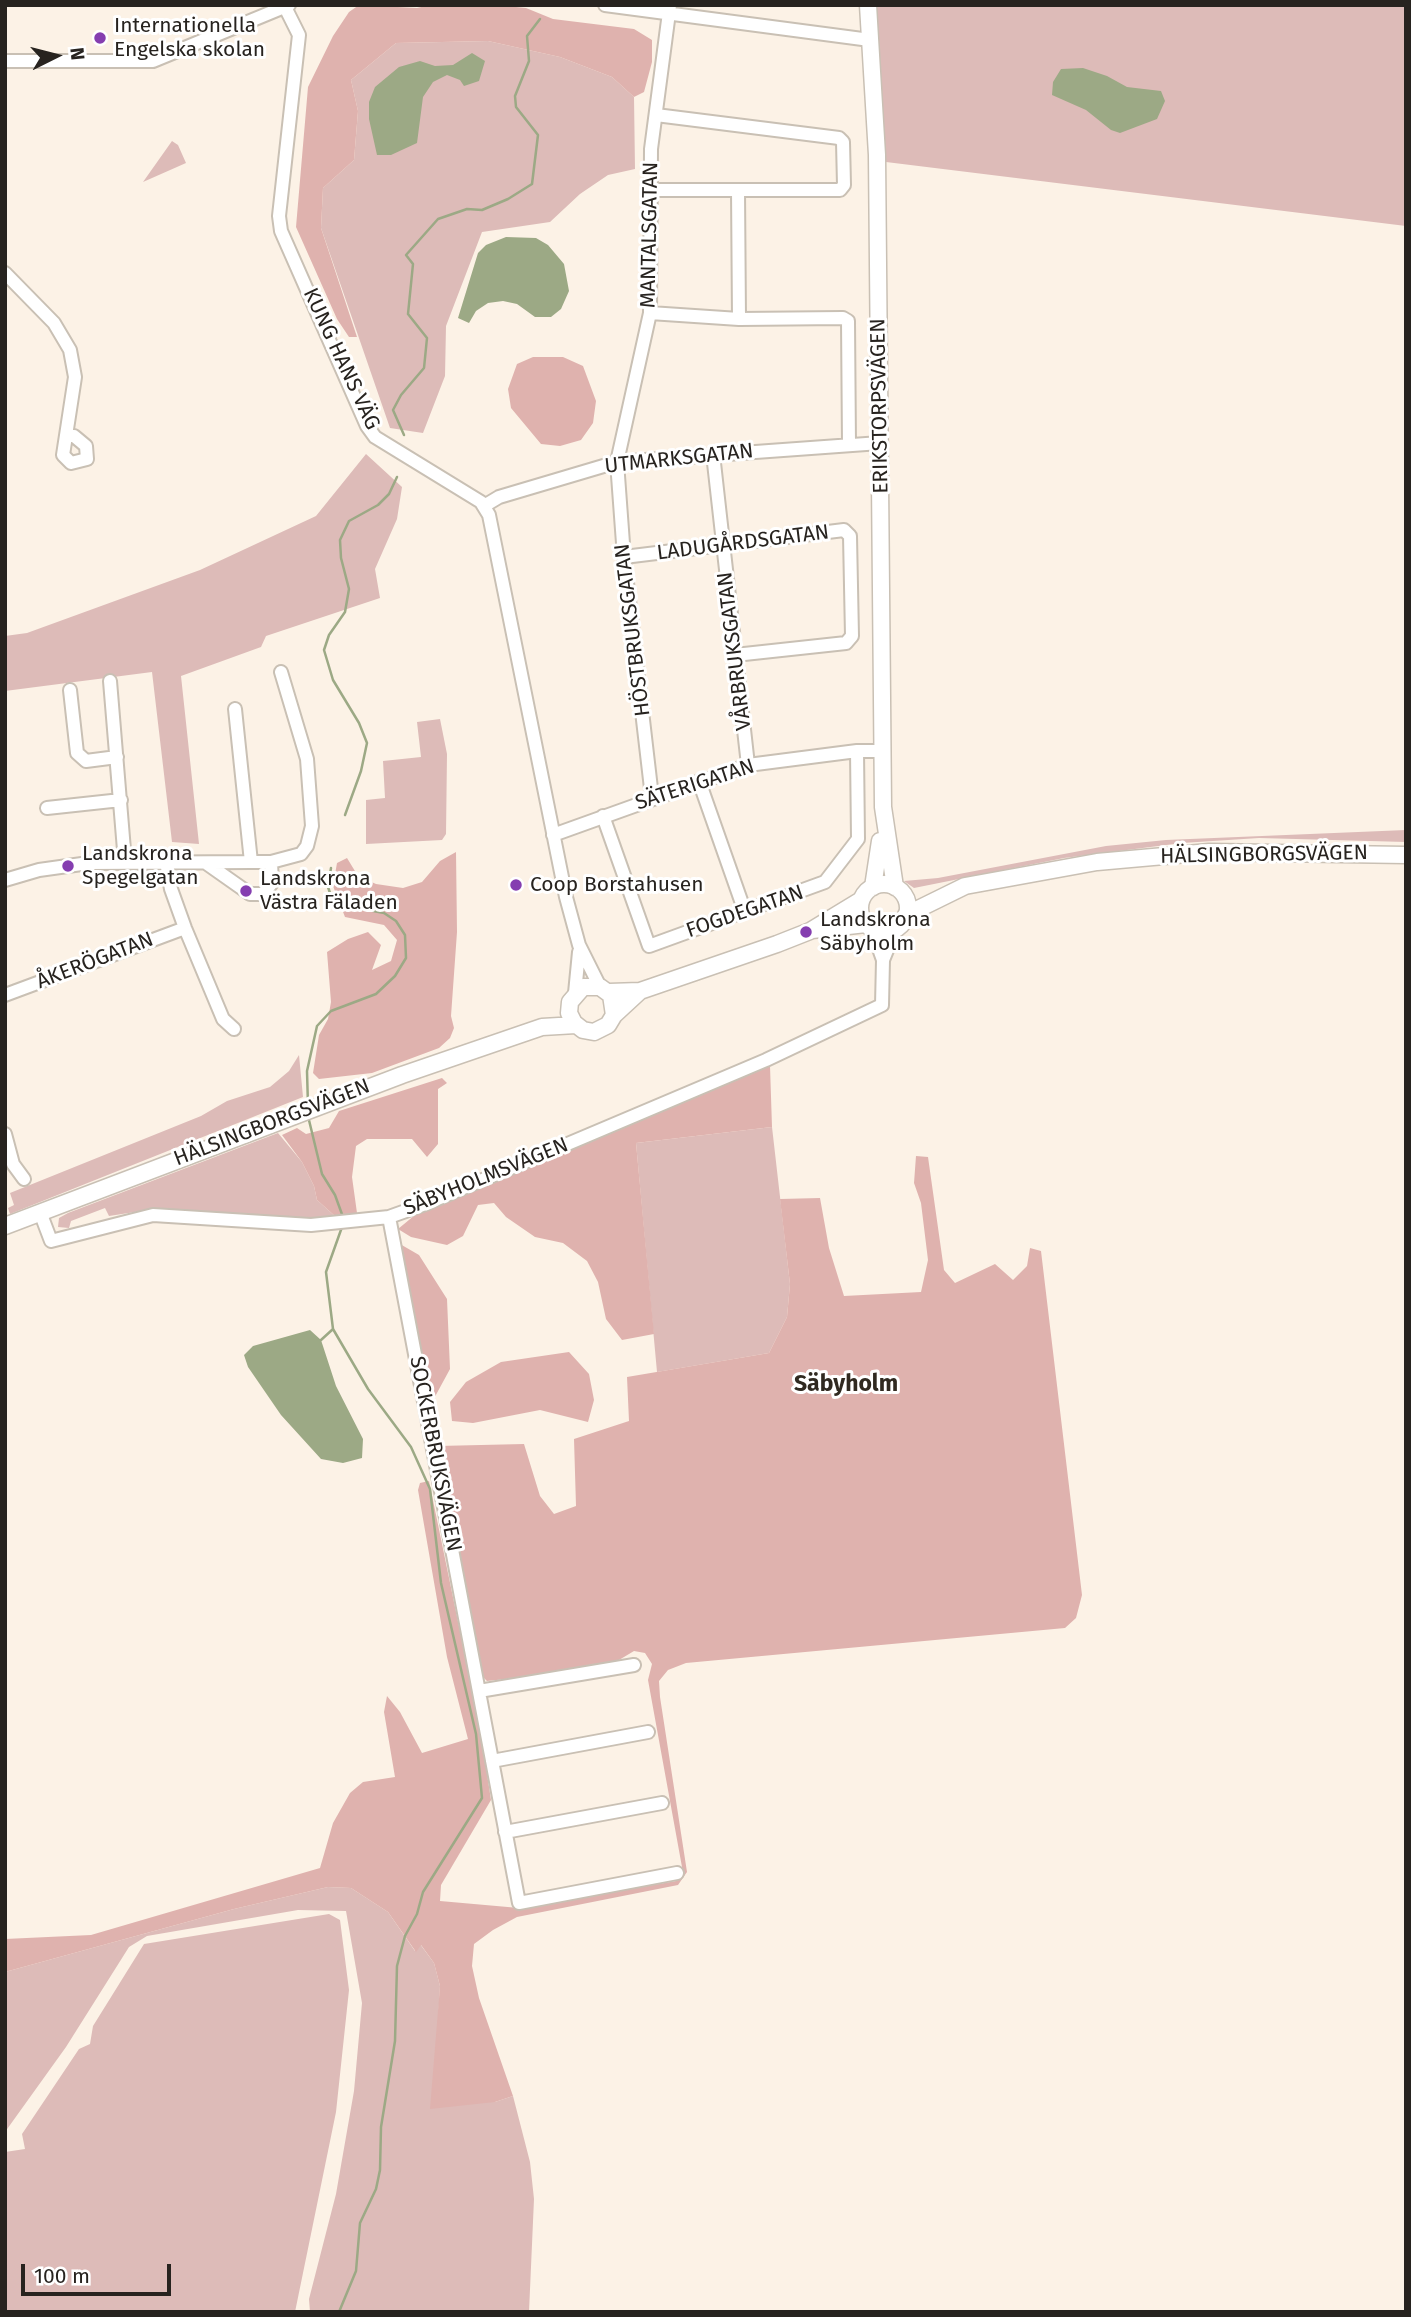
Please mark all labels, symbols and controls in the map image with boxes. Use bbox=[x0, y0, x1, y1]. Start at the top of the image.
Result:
place label: Internationella Engelska skolan bbox=[114, 13, 265, 63]
north arrow bbox=[21, 21, 91, 91]
marker: Internationella Engelska skolan bbox=[92, 30, 108, 46]
text: N bbox=[65, 46, 89, 61]
street label: MANTALSGATAN bbox=[636, 162, 664, 308]
street label: KUNG HANS VÄG bbox=[297, 284, 385, 434]
street label: ERIKSTORPSVÄGEN bbox=[866, 318, 894, 494]
street label: UTMARKSGATAN bbox=[603, 439, 755, 479]
street label: LADUGÅRDSGATAN bbox=[655, 520, 831, 566]
street label: HÖSTBRUKSGATAN bbox=[610, 542, 656, 718]
street label: VÅRBRUKSGATAN bbox=[713, 570, 757, 732]
street label: SÄTERIGATAN bbox=[632, 754, 758, 816]
place label: Landskrona Spegelgatan bbox=[82, 841, 199, 891]
street label: HÄLSINGBORGSVÄGEN bbox=[1160, 841, 1368, 869]
marker: Landskrona Spegelgatan bbox=[60, 858, 76, 874]
place label: Landskrona Västra Fäladen bbox=[260, 866, 398, 916]
place label: Coop Borstahusen bbox=[530, 872, 703, 898]
marker: Coop Borstahusen bbox=[508, 877, 524, 893]
street label: FOGDEGATAN bbox=[683, 880, 807, 944]
marker: Landskrona Västra Fäladen bbox=[238, 883, 254, 899]
place label: Landskrona Säbyholm bbox=[820, 907, 931, 957]
marker: Landskrona Säbyholm bbox=[798, 924, 814, 940]
street label: ÅKERÖGATAN bbox=[33, 927, 157, 995]
street label: HÄLSINGBORGSVÄGEN bbox=[170, 1074, 374, 1172]
street label: SÄBYHOLMSVÄGEN bbox=[400, 1132, 572, 1222]
street label: SOCKERBRUKSVÄGEN bbox=[404, 1354, 466, 1554]
district label: Säbyholm bbox=[794, 1371, 898, 1399]
scale bar bbox=[24, 2250, 175, 2294]
text: 100 m bbox=[34, 2263, 90, 2289]

